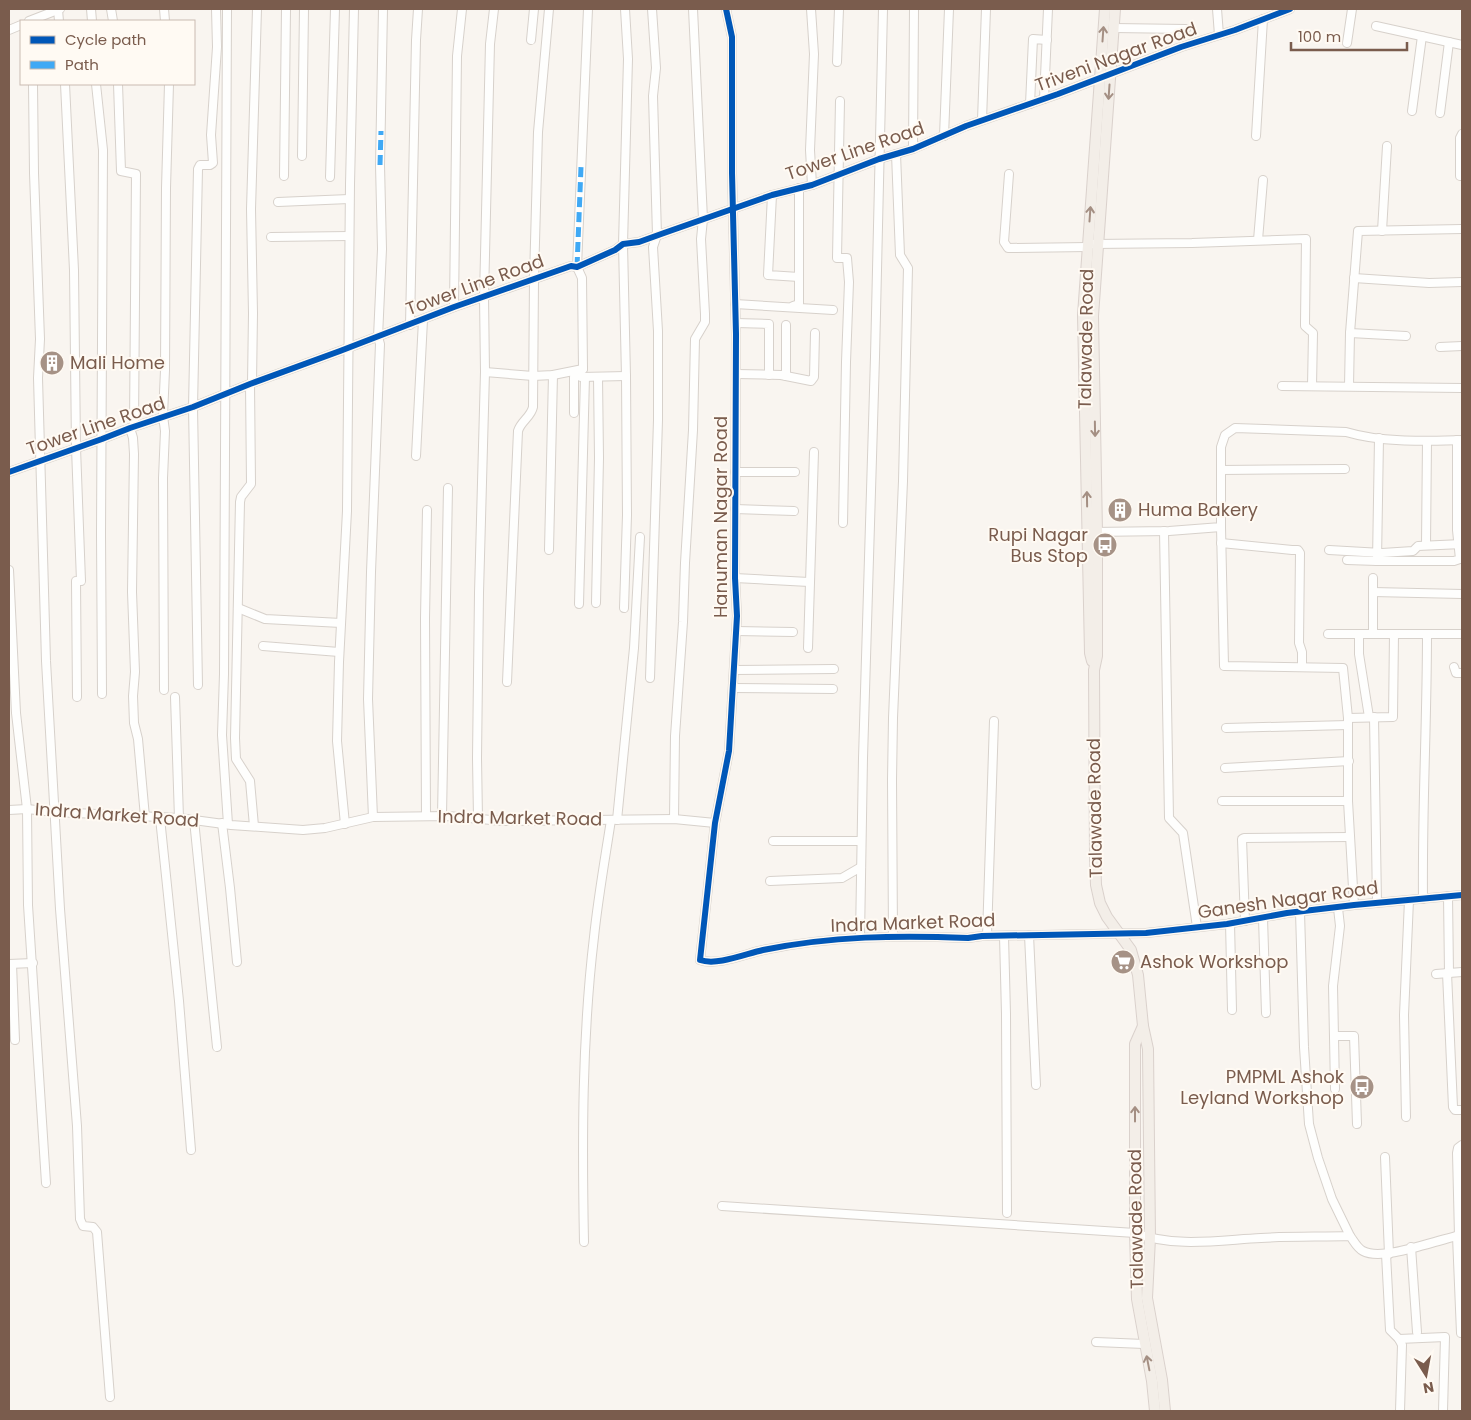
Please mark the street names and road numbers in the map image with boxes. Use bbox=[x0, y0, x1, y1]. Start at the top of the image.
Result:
street label: Triveni Nagar Road bbox=[1032, 16, 1200, 97]
street label: Tower Line Road bbox=[782, 115, 928, 186]
street label: Tower Line Road bbox=[402, 248, 547, 321]
street label: Talawade Road bbox=[1072, 269, 1099, 409]
street label: Tower Line Road bbox=[23, 390, 169, 461]
street label: Hanuman Nagar Road bbox=[708, 416, 733, 618]
street label: Talawade Road bbox=[1081, 738, 1108, 878]
street label: Indra Market Road bbox=[34, 796, 200, 833]
street label: Indra Market Road bbox=[437, 804, 603, 831]
street label: Ganesh Nagar Road bbox=[1196, 874, 1380, 925]
street label: Indra Market Road bbox=[830, 907, 996, 938]
street label: Talawade Road bbox=[1122, 1149, 1149, 1289]

